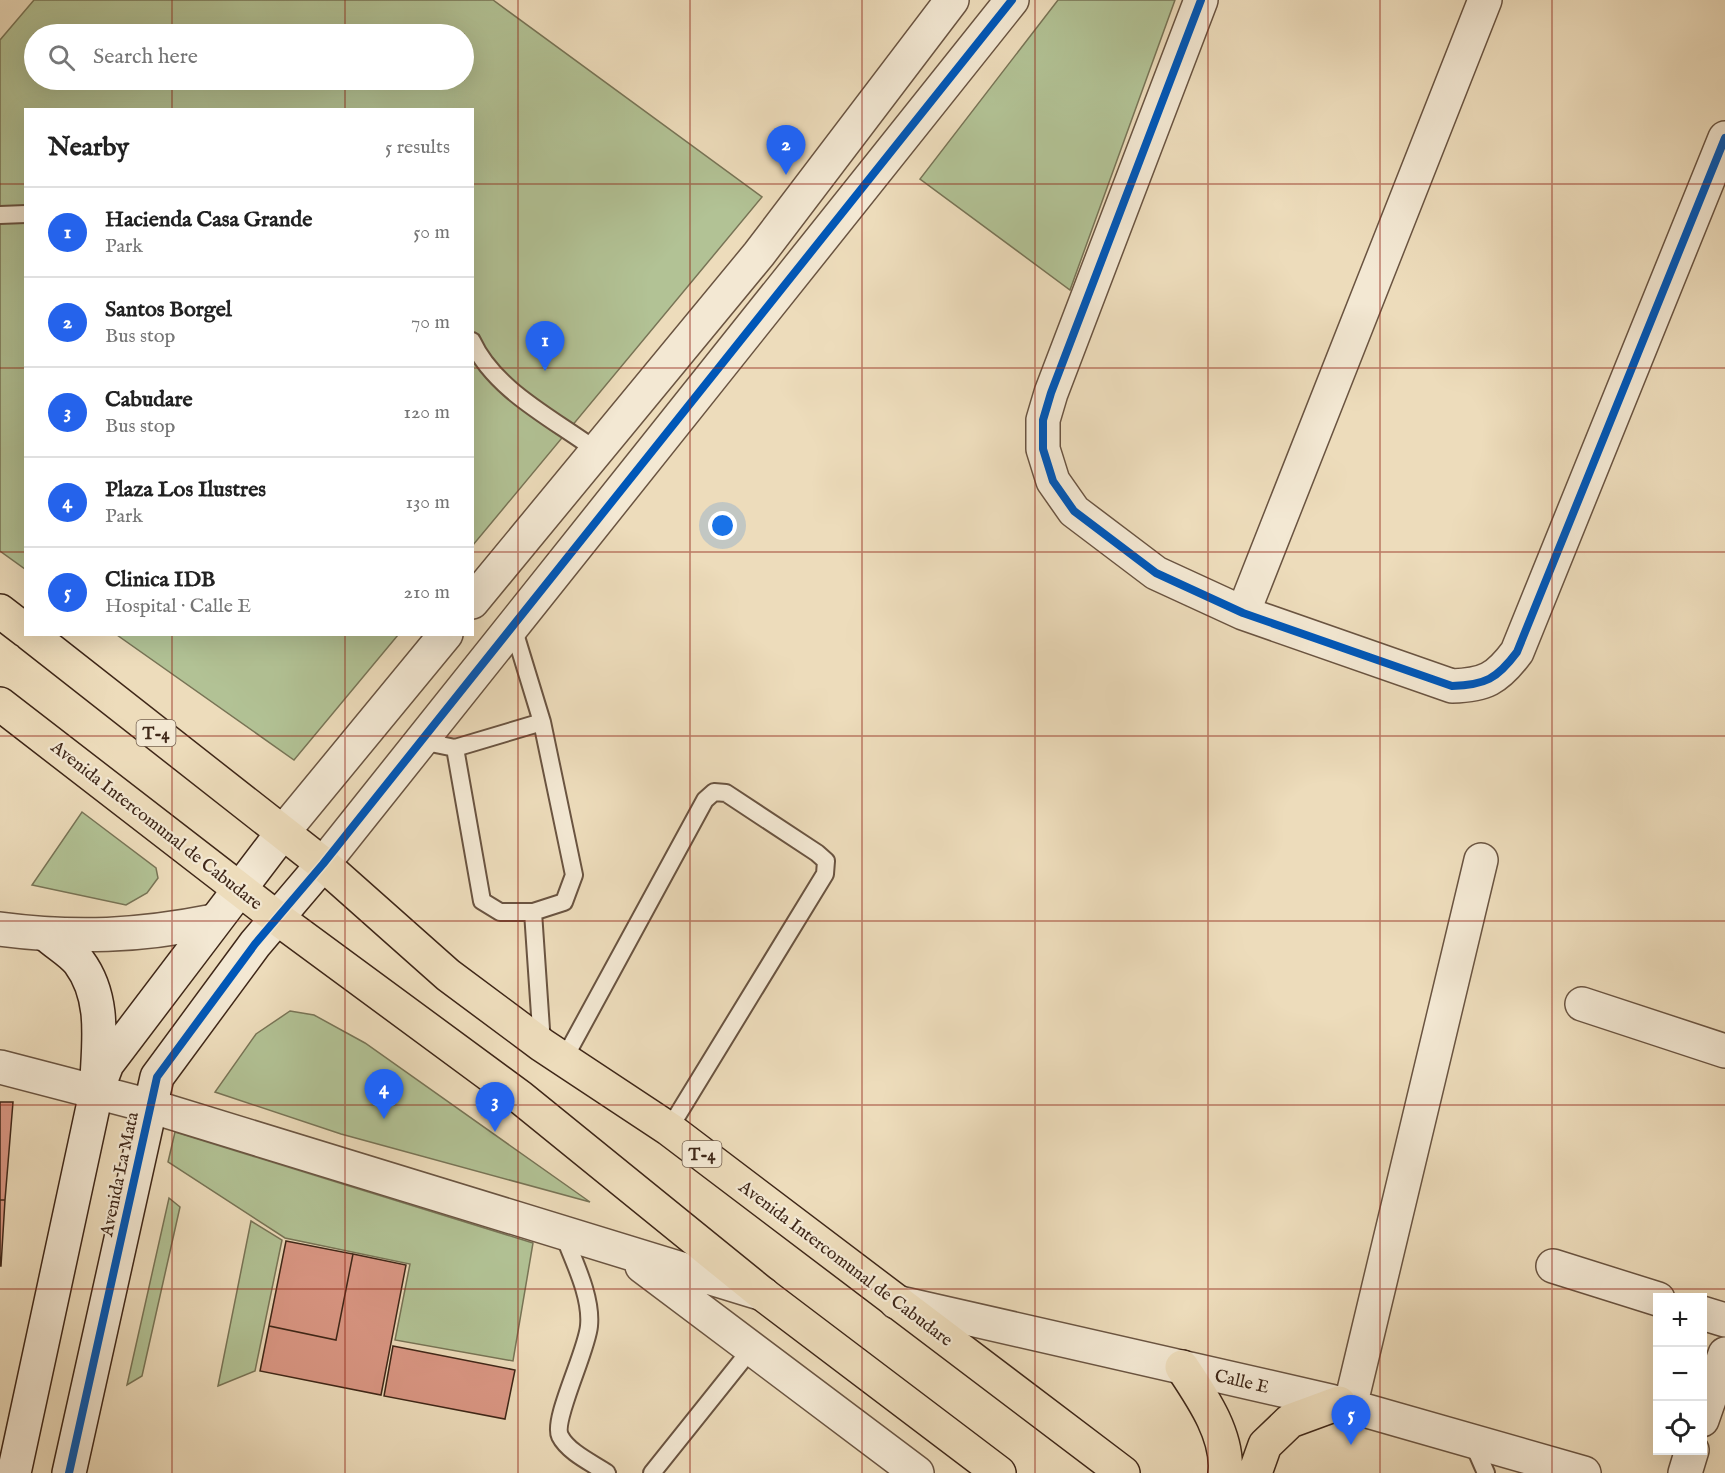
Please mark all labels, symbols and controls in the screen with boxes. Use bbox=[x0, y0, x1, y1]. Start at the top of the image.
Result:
search box bbox=[24, 24, 474, 90]
icon: search bbox=[45, 41, 78, 74]
text: Search here bbox=[93, 43, 198, 71]
pin: 2 bbox=[766, 126, 806, 175]
text: Nearby bbox=[48, 131, 129, 164]
text: 5 results bbox=[385, 135, 450, 160]
text: Hacienda Casa Grande bbox=[105, 206, 312, 234]
text: 1 bbox=[64, 220, 71, 245]
text: 50 m bbox=[413, 220, 450, 245]
text: Park bbox=[105, 234, 143, 259]
text: Santos Borgel bbox=[105, 296, 232, 324]
text: 2 bbox=[63, 310, 72, 335]
text: 70 m bbox=[411, 310, 450, 335]
pin: 1 bbox=[526, 322, 564, 371]
text: Bus stop bbox=[105, 324, 175, 349]
text: Cabudare bbox=[105, 386, 193, 414]
text: 3 bbox=[64, 400, 71, 425]
text: 120 m bbox=[404, 400, 450, 425]
text: Bus stop bbox=[105, 414, 175, 439]
text: Plaza Los Ilustres bbox=[105, 476, 266, 504]
text: 4 bbox=[63, 490, 72, 515]
text: 130 m bbox=[405, 490, 450, 515]
text: Park bbox=[105, 504, 143, 529]
your location bbox=[708, 511, 737, 540]
text: Clinica IDB bbox=[105, 566, 215, 594]
text: 5 bbox=[64, 580, 71, 605]
text: 210 m bbox=[404, 580, 450, 605]
text: Hospital · Calle E bbox=[105, 594, 251, 619]
road number: T-4 bbox=[136, 720, 176, 746]
street label: Avenida Intercomunal de Cabudare bbox=[45, 736, 266, 916]
pin: 4 bbox=[364, 1070, 404, 1119]
pin: 3 bbox=[476, 1082, 514, 1132]
street label: Avenida La Mata bbox=[96, 1110, 145, 1240]
road number: T-4 bbox=[682, 1141, 722, 1167]
street label: Avenida Intercomunal de Cabudare bbox=[733, 1176, 957, 1352]
map controls bbox=[1653, 1293, 1707, 1455]
button: + bbox=[1653, 1293, 1707, 1347]
button: − bbox=[1653, 1347, 1707, 1401]
street label: Calle E bbox=[1212, 1365, 1271, 1400]
pin: 5 bbox=[1332, 1396, 1370, 1445]
button: locate bbox=[1653, 1401, 1707, 1455]

